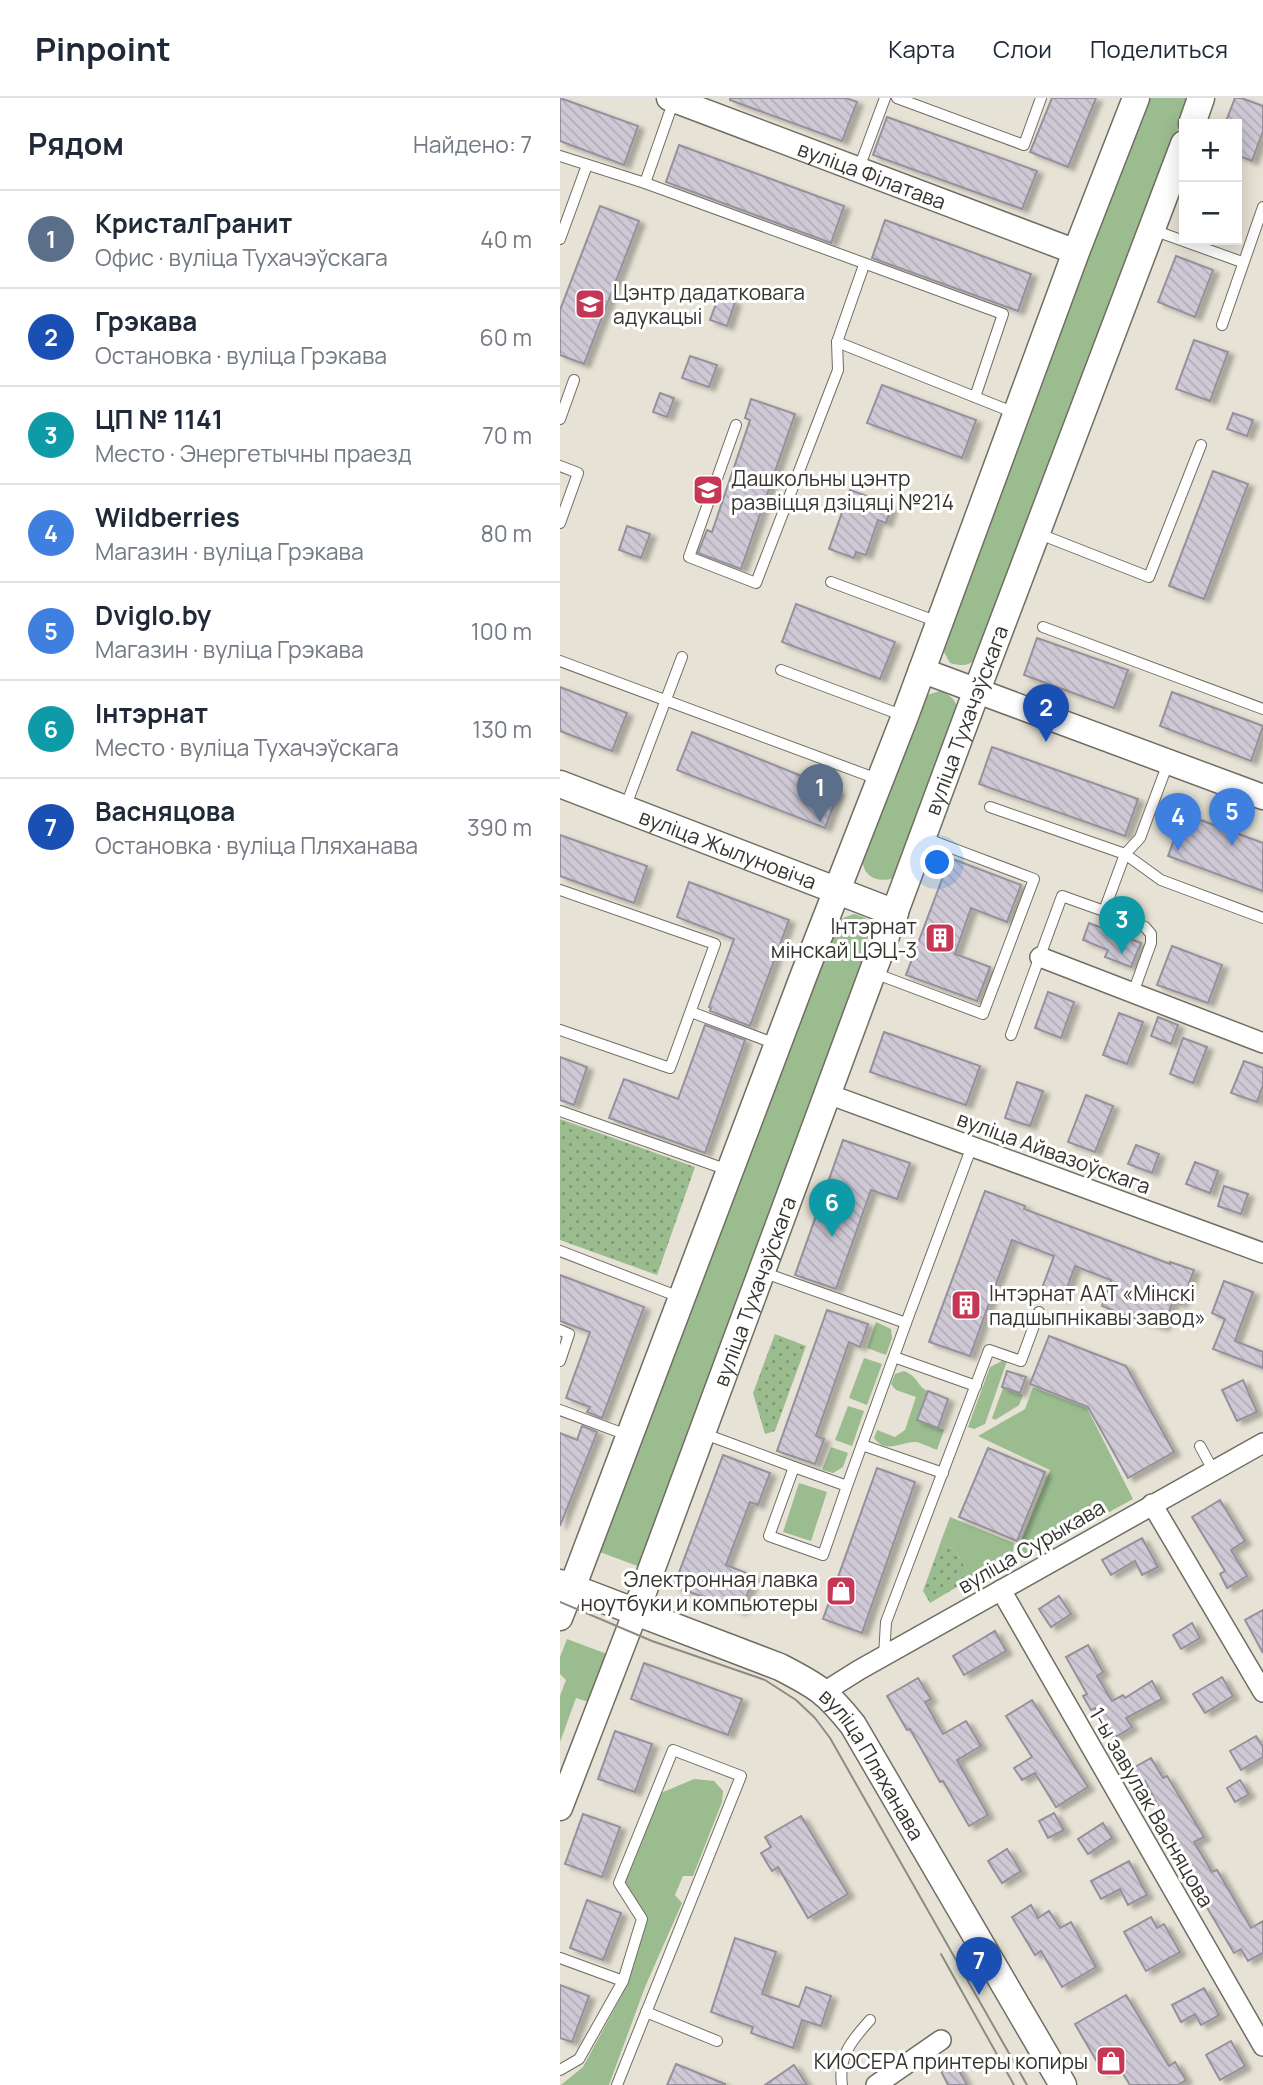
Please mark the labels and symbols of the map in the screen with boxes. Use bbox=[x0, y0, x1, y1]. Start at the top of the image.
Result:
street label: вуліца Філатава bbox=[794, 134, 950, 216]
place label: Цэнтр дадатковага адукацыі bbox=[613, 278, 805, 330]
school or university icon: Цэнтр дадатковага адукацыі bbox=[573, 287, 607, 321]
place label: Дашкольны цэнтр развіцця дзіцяці №214 bbox=[731, 464, 954, 516]
school or university icon: Дашкольны цэнтр развіцця дзіцяці №214 bbox=[691, 473, 725, 507]
street label: вуліца Тухачэўскага bbox=[918, 621, 1014, 819]
pin: 2 bbox=[1023, 684, 1069, 742]
pin: 1 bbox=[797, 764, 843, 822]
pin: 5 bbox=[1209, 788, 1255, 846]
pin: 4 bbox=[1155, 793, 1201, 851]
street label: вуліца Жылуновіча bbox=[635, 802, 821, 895]
your location bbox=[920, 845, 954, 879]
pin: 3 bbox=[1099, 896, 1145, 954]
place label: Інтэрнат мінскай ЦЭЦ-3 bbox=[771, 912, 917, 964]
building icon: Інтэрнат мінскай ЦЭЦ-3 bbox=[923, 921, 957, 955]
street label: вуліца Айвазоўскага bbox=[953, 1104, 1155, 1200]
pin: 6 bbox=[809, 1179, 855, 1237]
street label: вуліца Тухачэўскага bbox=[706, 1192, 802, 1390]
place label: Інтэрнат ААТ «Мінскі падшыпнікавы завод» bbox=[989, 1279, 1206, 1331]
building icon: Інтэрнат ААТ «Мінскі падшыпнікавы завод» bbox=[949, 1288, 983, 1322]
street label: вуліца Сурыкава bbox=[952, 1493, 1110, 1599]
place label: Электронная лавка ноутбуки и компьютеры bbox=[581, 1565, 818, 1617]
shop icon: Электронная лавка ноутбуки и компьютеры bbox=[824, 1574, 858, 1608]
street label: вуліца Пляханава bbox=[814, 1682, 931, 1845]
street label: 1-ы завулак Васняцова bbox=[1083, 1702, 1221, 1912]
pin: 7 bbox=[956, 1937, 1002, 1995]
shop icon: КИОСЕРА принтеры копиры bbox=[1094, 2044, 1128, 2078]
place label: КИОСЕРА принтеры копиры bbox=[814, 2047, 1088, 2075]

